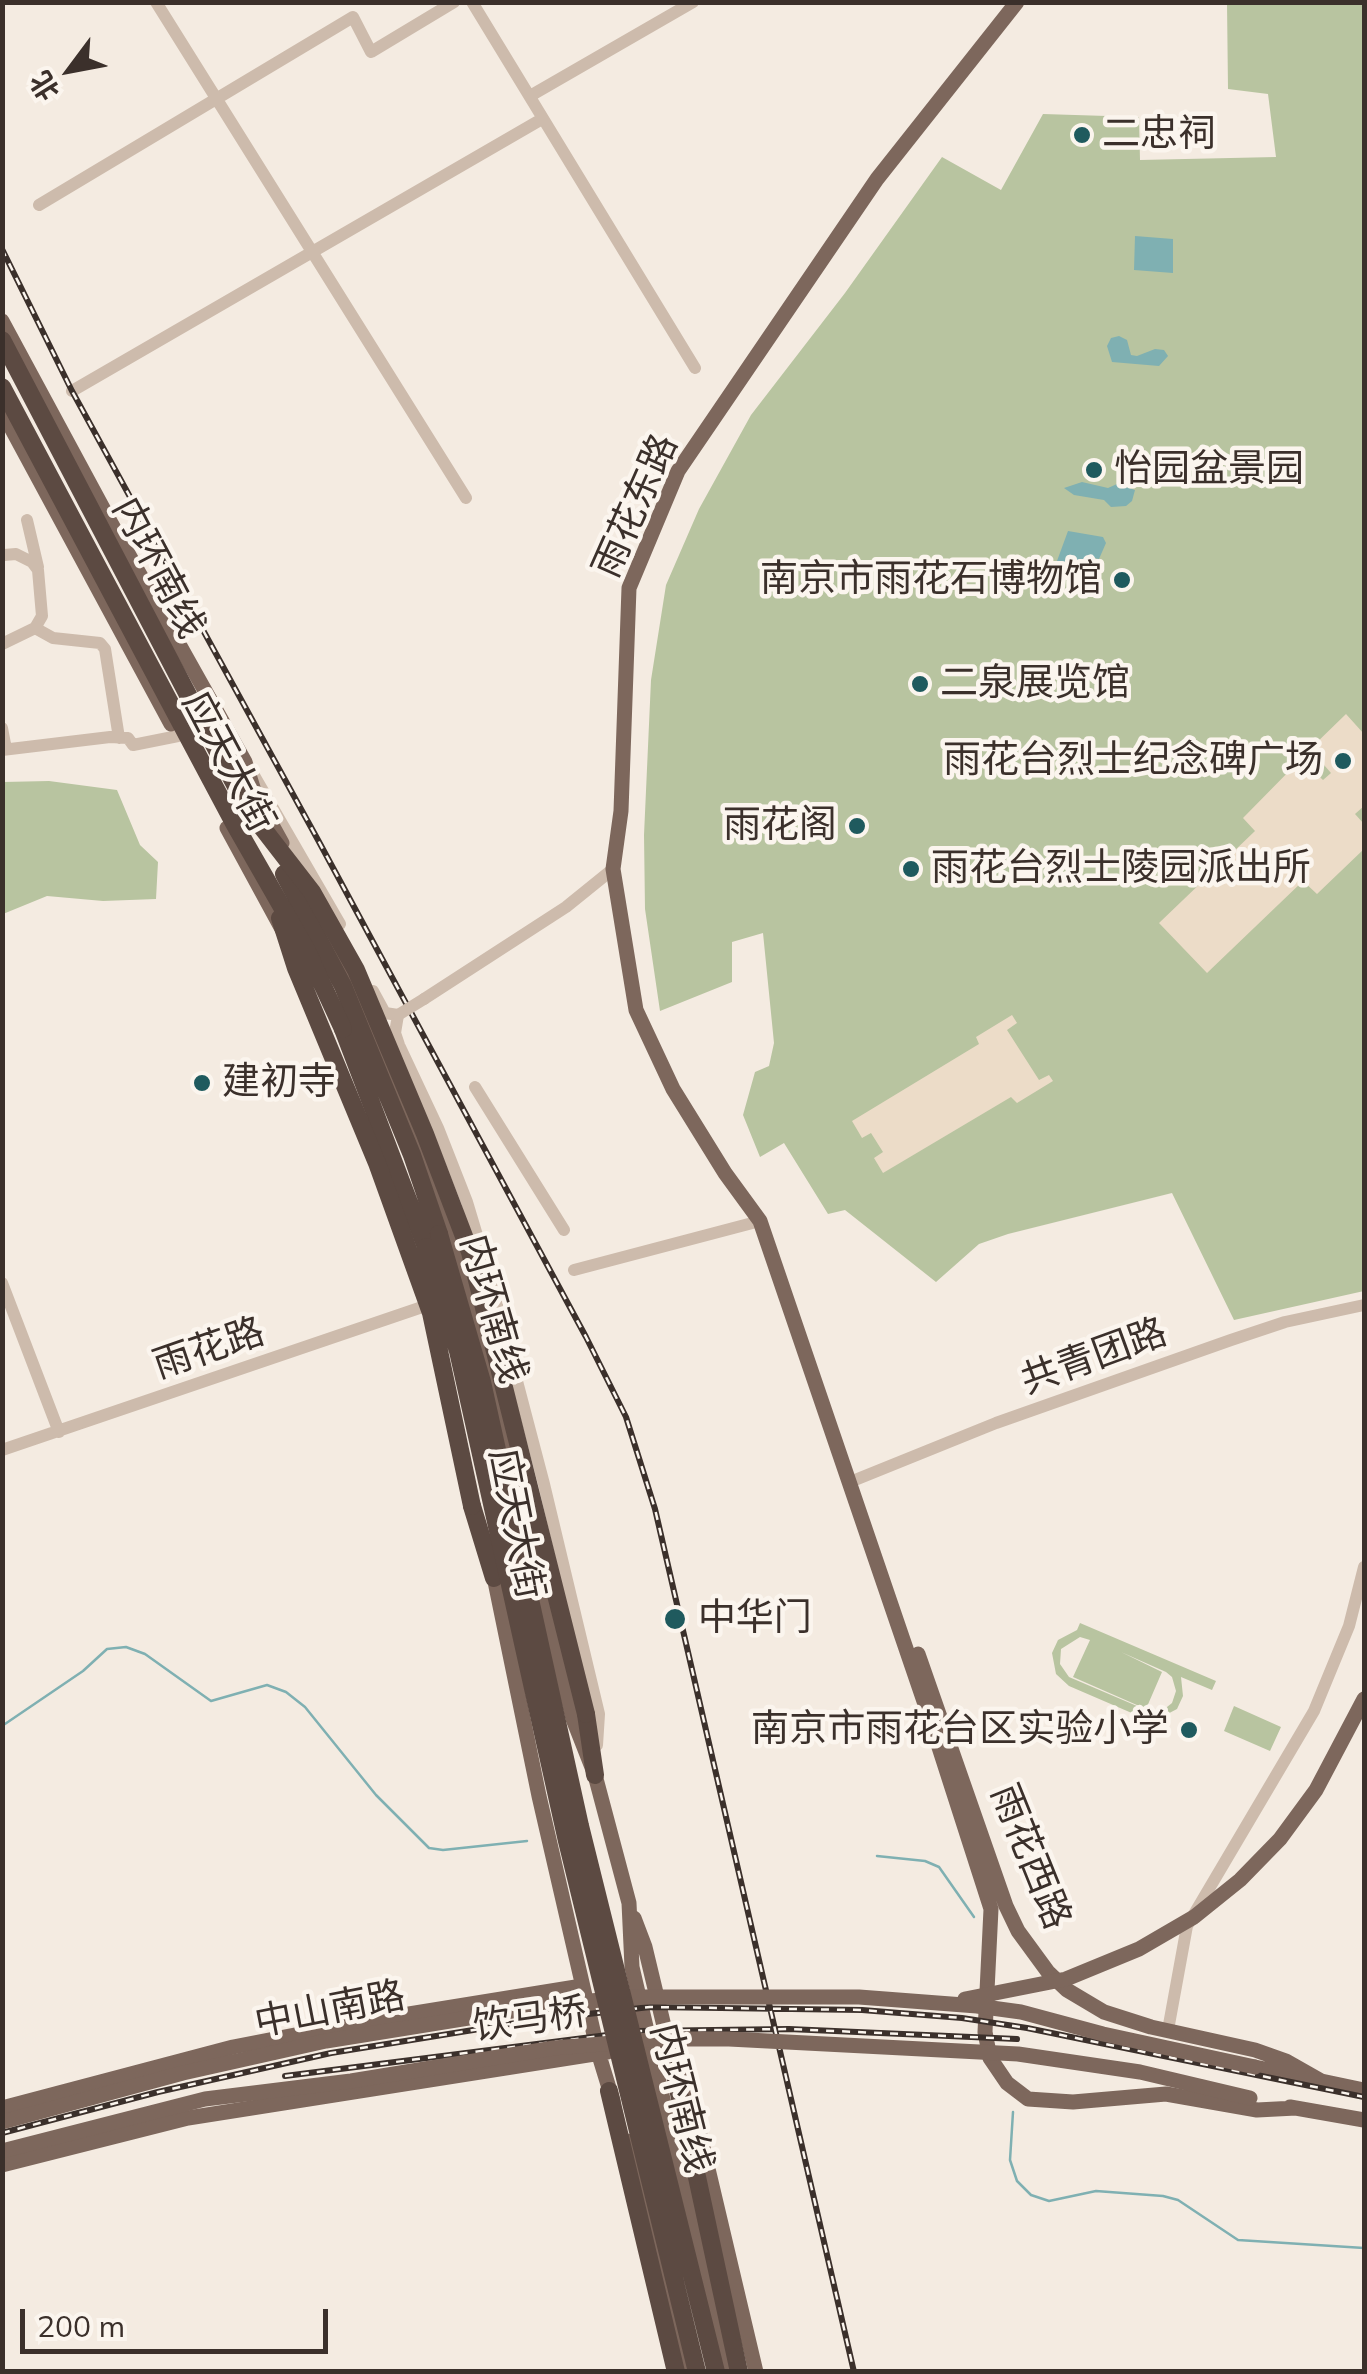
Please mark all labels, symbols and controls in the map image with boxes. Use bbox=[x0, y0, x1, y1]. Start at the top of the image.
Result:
north arrow bbox=[20, 20, 120, 120]
text: 北 bbox=[22, 65, 66, 107]
place label: 二忠祠 bbox=[1102, 112, 1216, 158]
marker: 二忠祠 bbox=[1071, 124, 1093, 146]
street label: 雨花东路 bbox=[584, 427, 688, 585]
place label: 怡园盆景园 bbox=[1114, 447, 1304, 493]
marker: 怡园盆景园 bbox=[1083, 459, 1105, 481]
street label: 内环南线 bbox=[102, 490, 214, 646]
place label: 南京市雨花石博物馆 bbox=[760, 557, 1102, 603]
marker: 南京市雨花石博物馆 bbox=[1111, 569, 1133, 591]
place label: 二泉展览馆 bbox=[940, 661, 1130, 707]
marker: 二泉展览馆 bbox=[909, 673, 931, 695]
street label: 应天大街 bbox=[172, 684, 284, 840]
place label: 雨花台烈士纪念碑广场 bbox=[943, 738, 1323, 784]
marker: 雨花台烈士纪念碑广场 bbox=[1332, 750, 1354, 772]
place label: 雨花阁 bbox=[723, 803, 837, 849]
marker: 雨花阁 bbox=[846, 815, 868, 837]
place label: 雨花台烈士陵园派出所 bbox=[931, 846, 1311, 892]
marker: 雨花台烈士陵园派出所 bbox=[900, 858, 922, 880]
place label: 建初寺 bbox=[222, 1060, 336, 1106]
marker: 建初寺 bbox=[191, 1072, 213, 1094]
street label: 内环南线 bbox=[450, 1230, 536, 1388]
street label: 雨花路 bbox=[148, 1309, 270, 1389]
street label: 共青团路 bbox=[1015, 1310, 1173, 1404]
street label: 应天大街 bbox=[479, 1445, 553, 1603]
place label: 中华门 bbox=[698, 1596, 812, 1642]
marker: 中华门 bbox=[662, 1606, 688, 1632]
place label: 南京市雨花台区实验小学 bbox=[751, 1707, 1169, 1753]
marker: 南京市雨花台区实验小学 bbox=[1178, 1719, 1200, 1741]
street label: 雨花西路 bbox=[980, 1778, 1080, 1936]
street label: 中山南路 bbox=[251, 1973, 409, 2047]
street label: 饮马桥 bbox=[470, 1989, 590, 2051]
street label: 内环南线 bbox=[640, 2019, 722, 2177]
scale bar bbox=[25, 2289, 332, 2351]
text: 200 m bbox=[37, 2307, 125, 2345]

